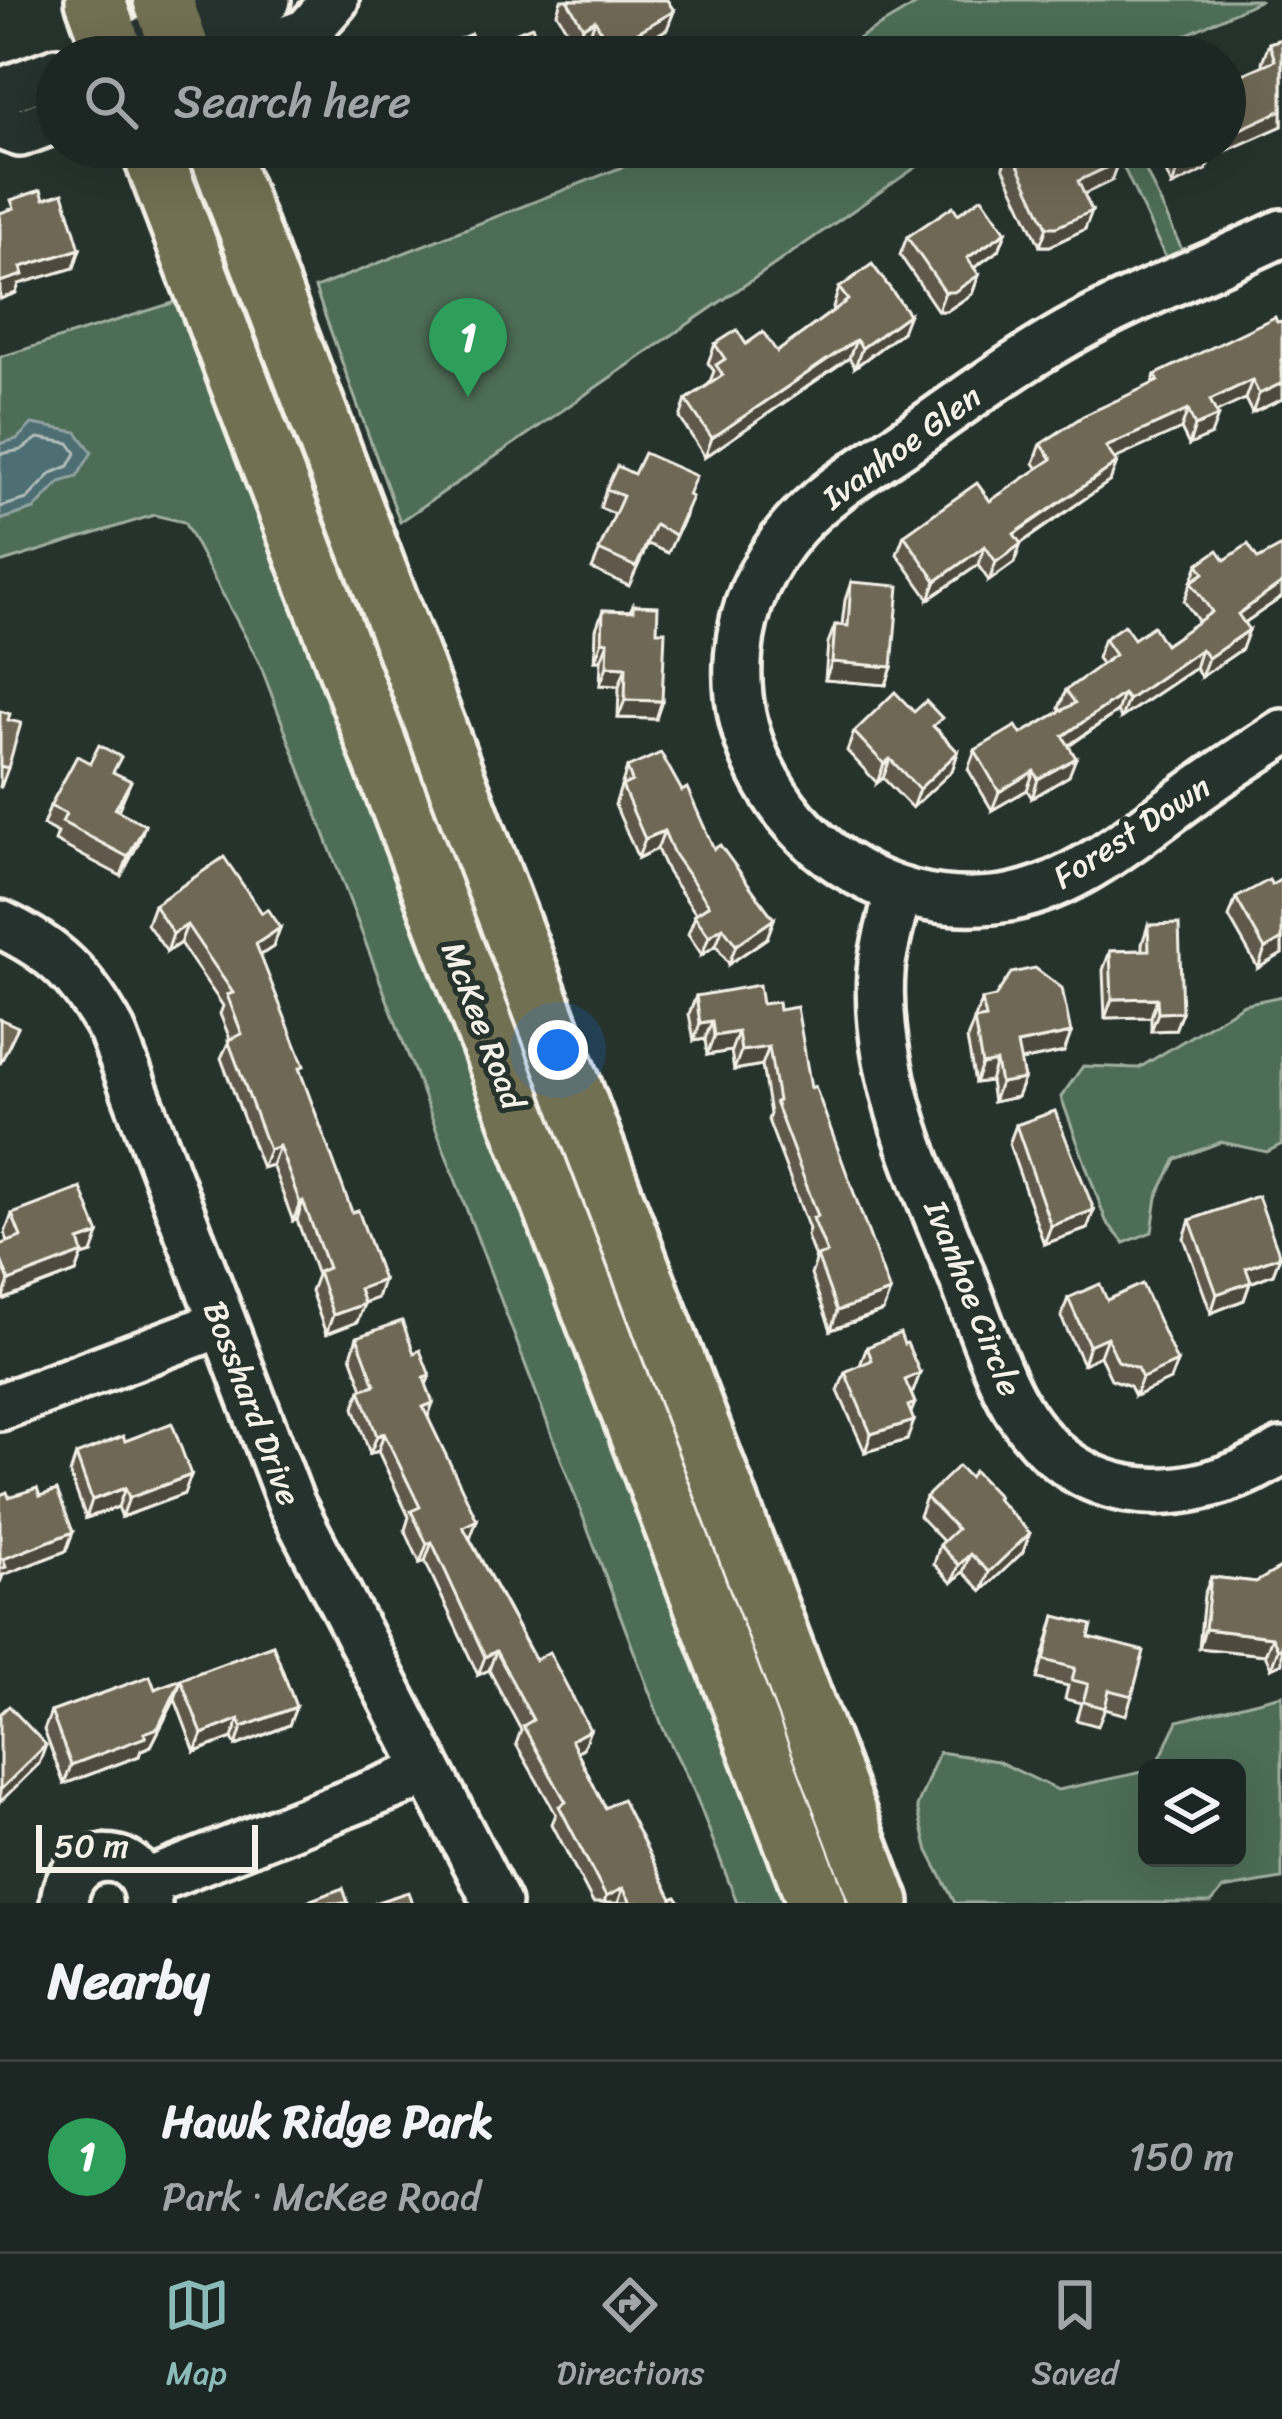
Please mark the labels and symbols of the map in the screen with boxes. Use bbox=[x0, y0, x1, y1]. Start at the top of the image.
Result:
pin: 1 bbox=[429, 298, 507, 397]
street label: Ivanhoe Glen bbox=[808, 369, 994, 526]
street label: Forest Down bbox=[1041, 759, 1223, 905]
street label: McKee Road bbox=[424, 933, 543, 1120]
your location bbox=[528, 1020, 588, 1080]
street label: Ivanhoe Circle bbox=[907, 1190, 1039, 1405]
street label: Bosshard Drive bbox=[186, 1292, 318, 1515]
scale bar bbox=[36, 1819, 258, 1872]

